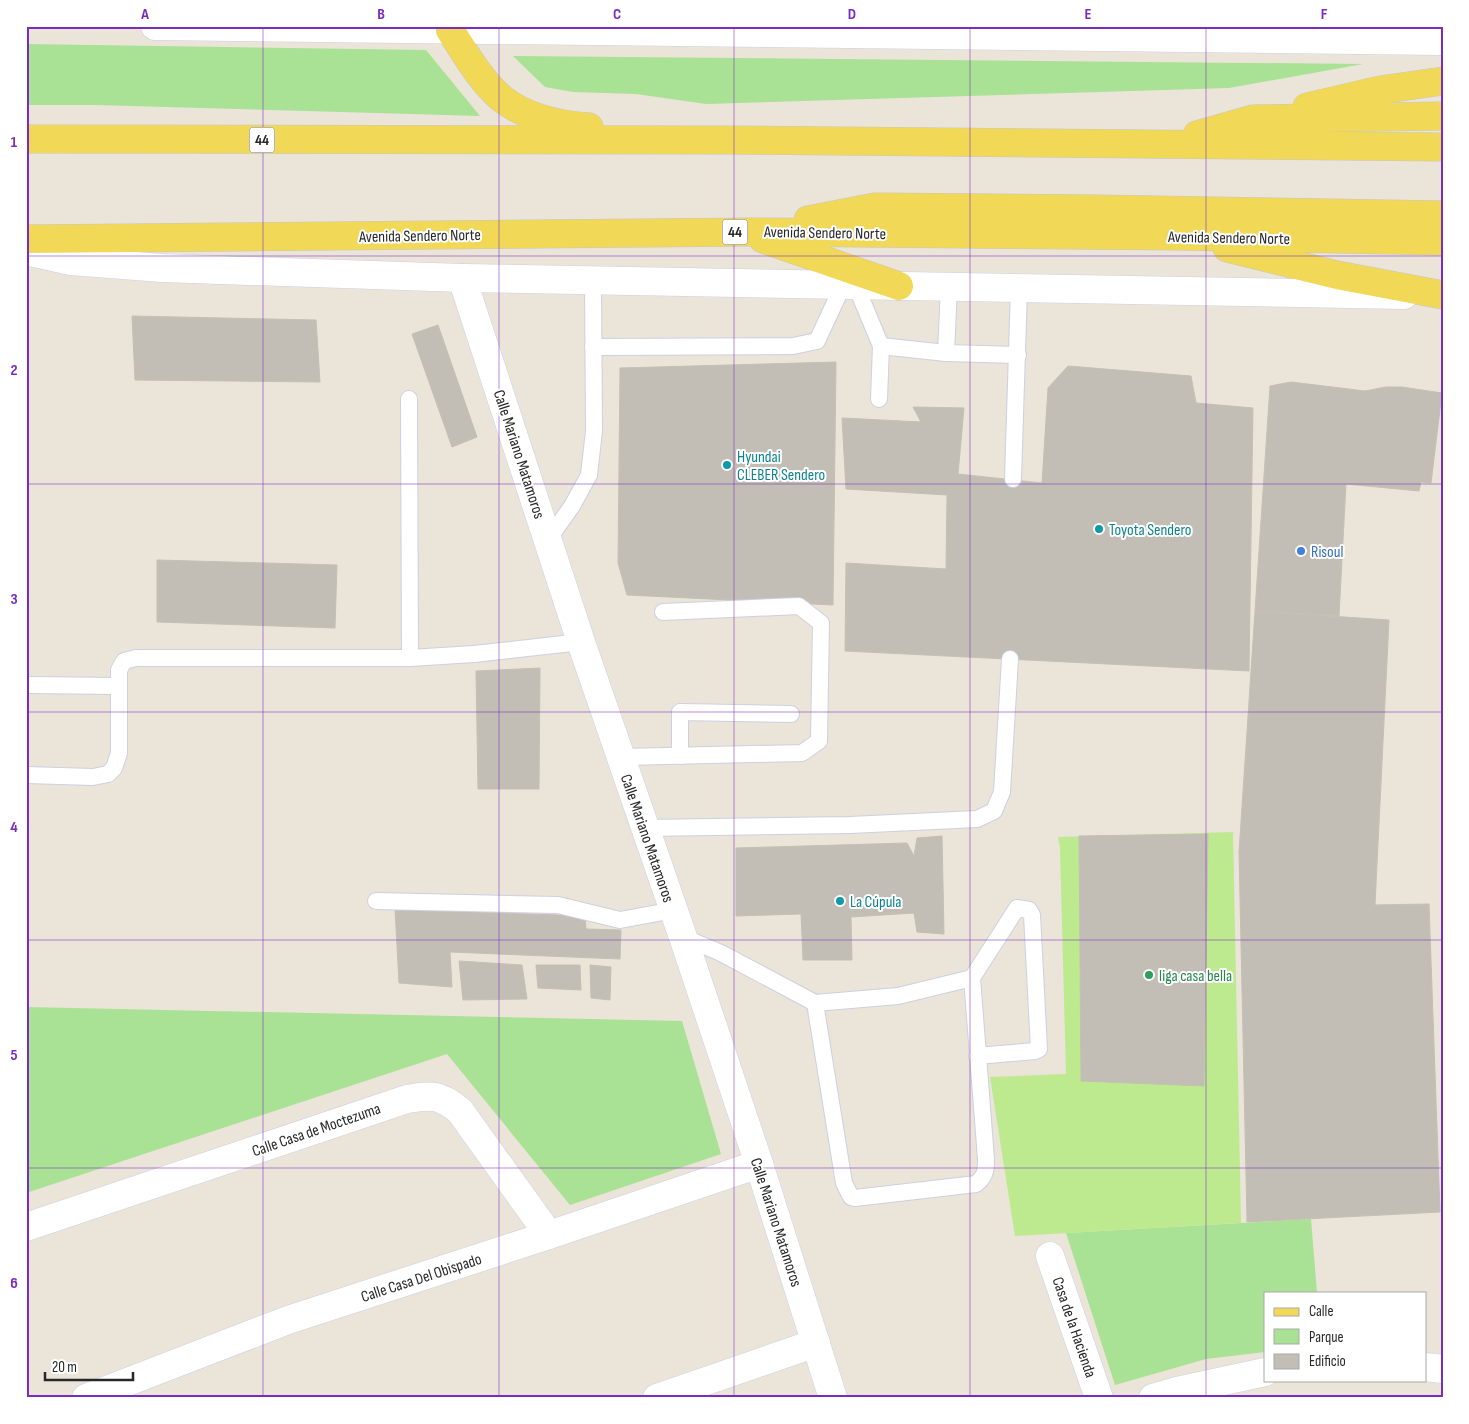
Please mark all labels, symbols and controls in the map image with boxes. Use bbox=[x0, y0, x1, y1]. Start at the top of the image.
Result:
text: A bbox=[140, 5, 149, 24]
text: B bbox=[377, 5, 385, 24]
text: C bbox=[613, 5, 621, 24]
text: D bbox=[848, 5, 856, 24]
text: E bbox=[1085, 5, 1092, 24]
text: F bbox=[1321, 5, 1328, 24]
road number: 44 bbox=[250, 128, 274, 152]
text: 1 bbox=[11, 133, 18, 152]
road number: 44 bbox=[722, 220, 748, 244]
street label: Avenida Sendero Norte bbox=[763, 223, 886, 244]
street label: Avenida Sendero Norte bbox=[358, 226, 481, 247]
street label: Avenida Sendero Norte bbox=[1167, 228, 1290, 249]
text: 2 bbox=[10, 361, 18, 380]
street label: Calle Mariano Matamoros bbox=[489, 388, 548, 521]
place label: Hyundai CLEBER Sendero bbox=[737, 448, 825, 485]
marker: Hyundai CLEBER Sendero bbox=[721, 459, 733, 471]
place label: Toyota Sendero bbox=[1109, 521, 1191, 540]
marker: Toyota Sendero bbox=[1093, 523, 1105, 535]
place label: Risoul bbox=[1311, 543, 1343, 562]
marker: Risoul bbox=[1295, 545, 1307, 557]
text: 3 bbox=[10, 590, 18, 609]
street label: Calle Mariano Matamoros bbox=[616, 772, 678, 905]
text: 4 bbox=[10, 818, 18, 837]
place label: La Cúpula bbox=[850, 893, 901, 912]
marker: La Cúpula bbox=[834, 895, 846, 907]
place label: liga casa bella bbox=[1159, 967, 1232, 986]
marker: liga casa bella bbox=[1143, 969, 1155, 981]
text: 5 bbox=[10, 1046, 18, 1065]
street label: Calle Casa de Moctezuma bbox=[250, 1099, 383, 1161]
street label: Calle Mariano Matamoros bbox=[746, 1156, 805, 1289]
street label: Calle Casa Del Obispado bbox=[359, 1250, 484, 1307]
text: 6 bbox=[10, 1274, 18, 1293]
street label: Casa de la Hacienda bbox=[1047, 1275, 1100, 1380]
legend bbox=[1264, 1292, 1426, 1382]
text: Calle bbox=[1309, 1302, 1333, 1321]
text: Parque bbox=[1309, 1328, 1344, 1347]
scale bar bbox=[45, 1349, 132, 1381]
text: Edificio bbox=[1309, 1352, 1346, 1371]
text: 20 m bbox=[52, 1358, 77, 1377]

